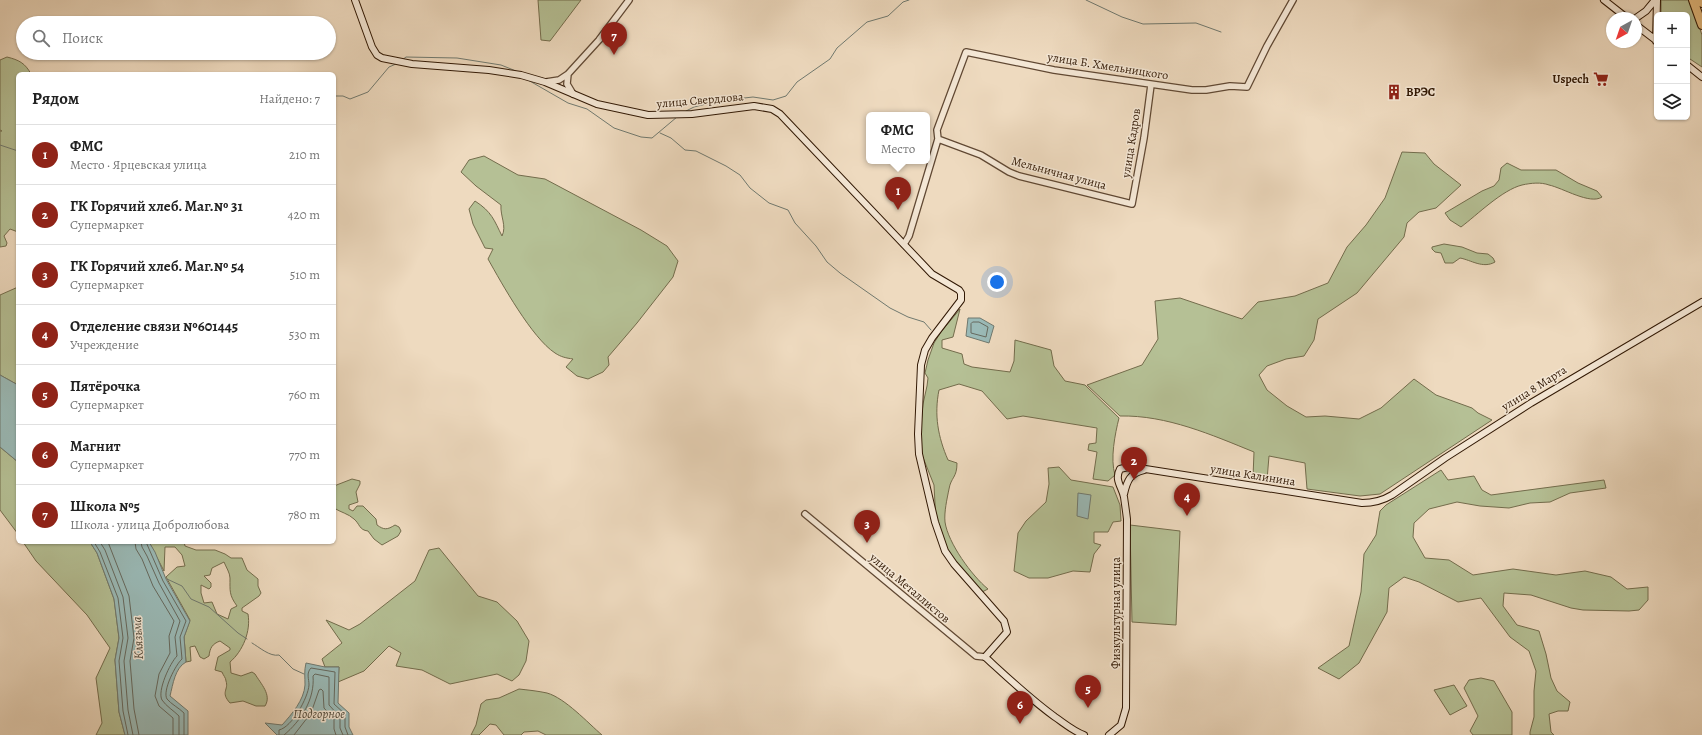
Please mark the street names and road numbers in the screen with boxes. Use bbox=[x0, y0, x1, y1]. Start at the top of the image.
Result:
street label: улица Б. Хмельницкого bbox=[1045, 48, 1170, 83]
street label: улица Свердлова bbox=[655, 88, 744, 112]
street label: улица Кадров bbox=[1117, 107, 1144, 180]
street label: Мельничная улица bbox=[1010, 153, 1109, 193]
street label: улица 8 Марта bbox=[1498, 361, 1570, 415]
street label: улица Калинина bbox=[1208, 460, 1297, 490]
street label: улица Металлистов bbox=[866, 549, 954, 627]
street label: Физкультурная улица bbox=[1108, 557, 1124, 669]

